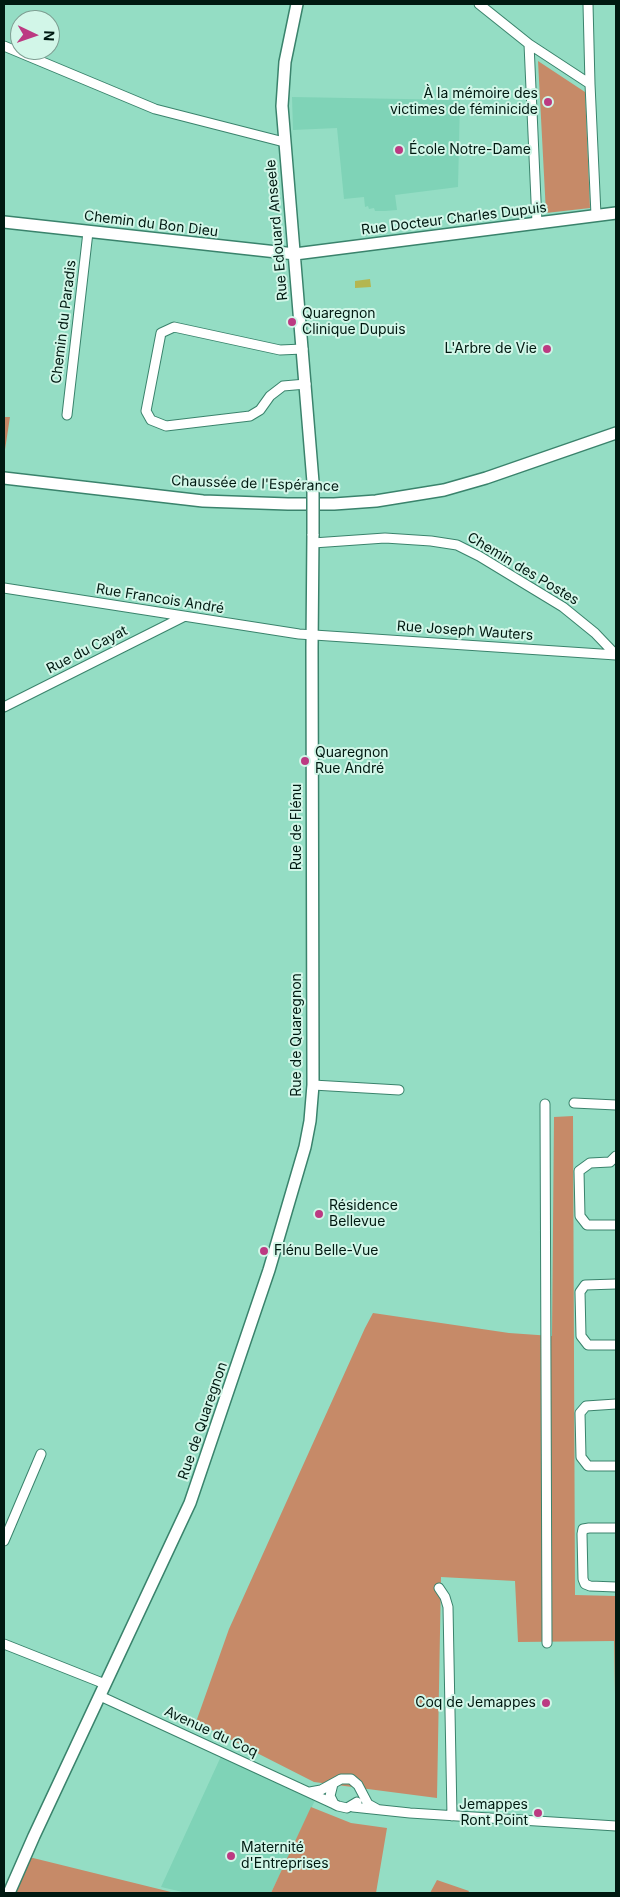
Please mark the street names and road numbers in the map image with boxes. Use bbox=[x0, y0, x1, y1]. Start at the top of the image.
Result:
street label: Rue Edouard Anseele bbox=[262, 159, 292, 301]
street label: Rue Docteur Charles Dupuis bbox=[360, 199, 548, 239]
street label: Chemin du Bon Dieu bbox=[83, 207, 219, 241]
street label: Chemin du Paradis bbox=[48, 259, 80, 385]
street label: Chaussée de l'Espérance bbox=[171, 473, 339, 495]
street label: Chemin des Postes bbox=[464, 529, 582, 609]
street label: Rue Francois André bbox=[95, 581, 225, 617]
street label: Rue Joseph Wauters bbox=[396, 618, 534, 644]
street label: Rue du Cayat bbox=[44, 622, 130, 678]
street label: Rue de Flénu bbox=[289, 784, 305, 870]
street label: Rue de Quaregnon bbox=[289, 973, 305, 1097]
street label: Rue de Quaregnon bbox=[175, 1360, 231, 1482]
street label: Avenue du Coq bbox=[162, 1703, 260, 1761]

